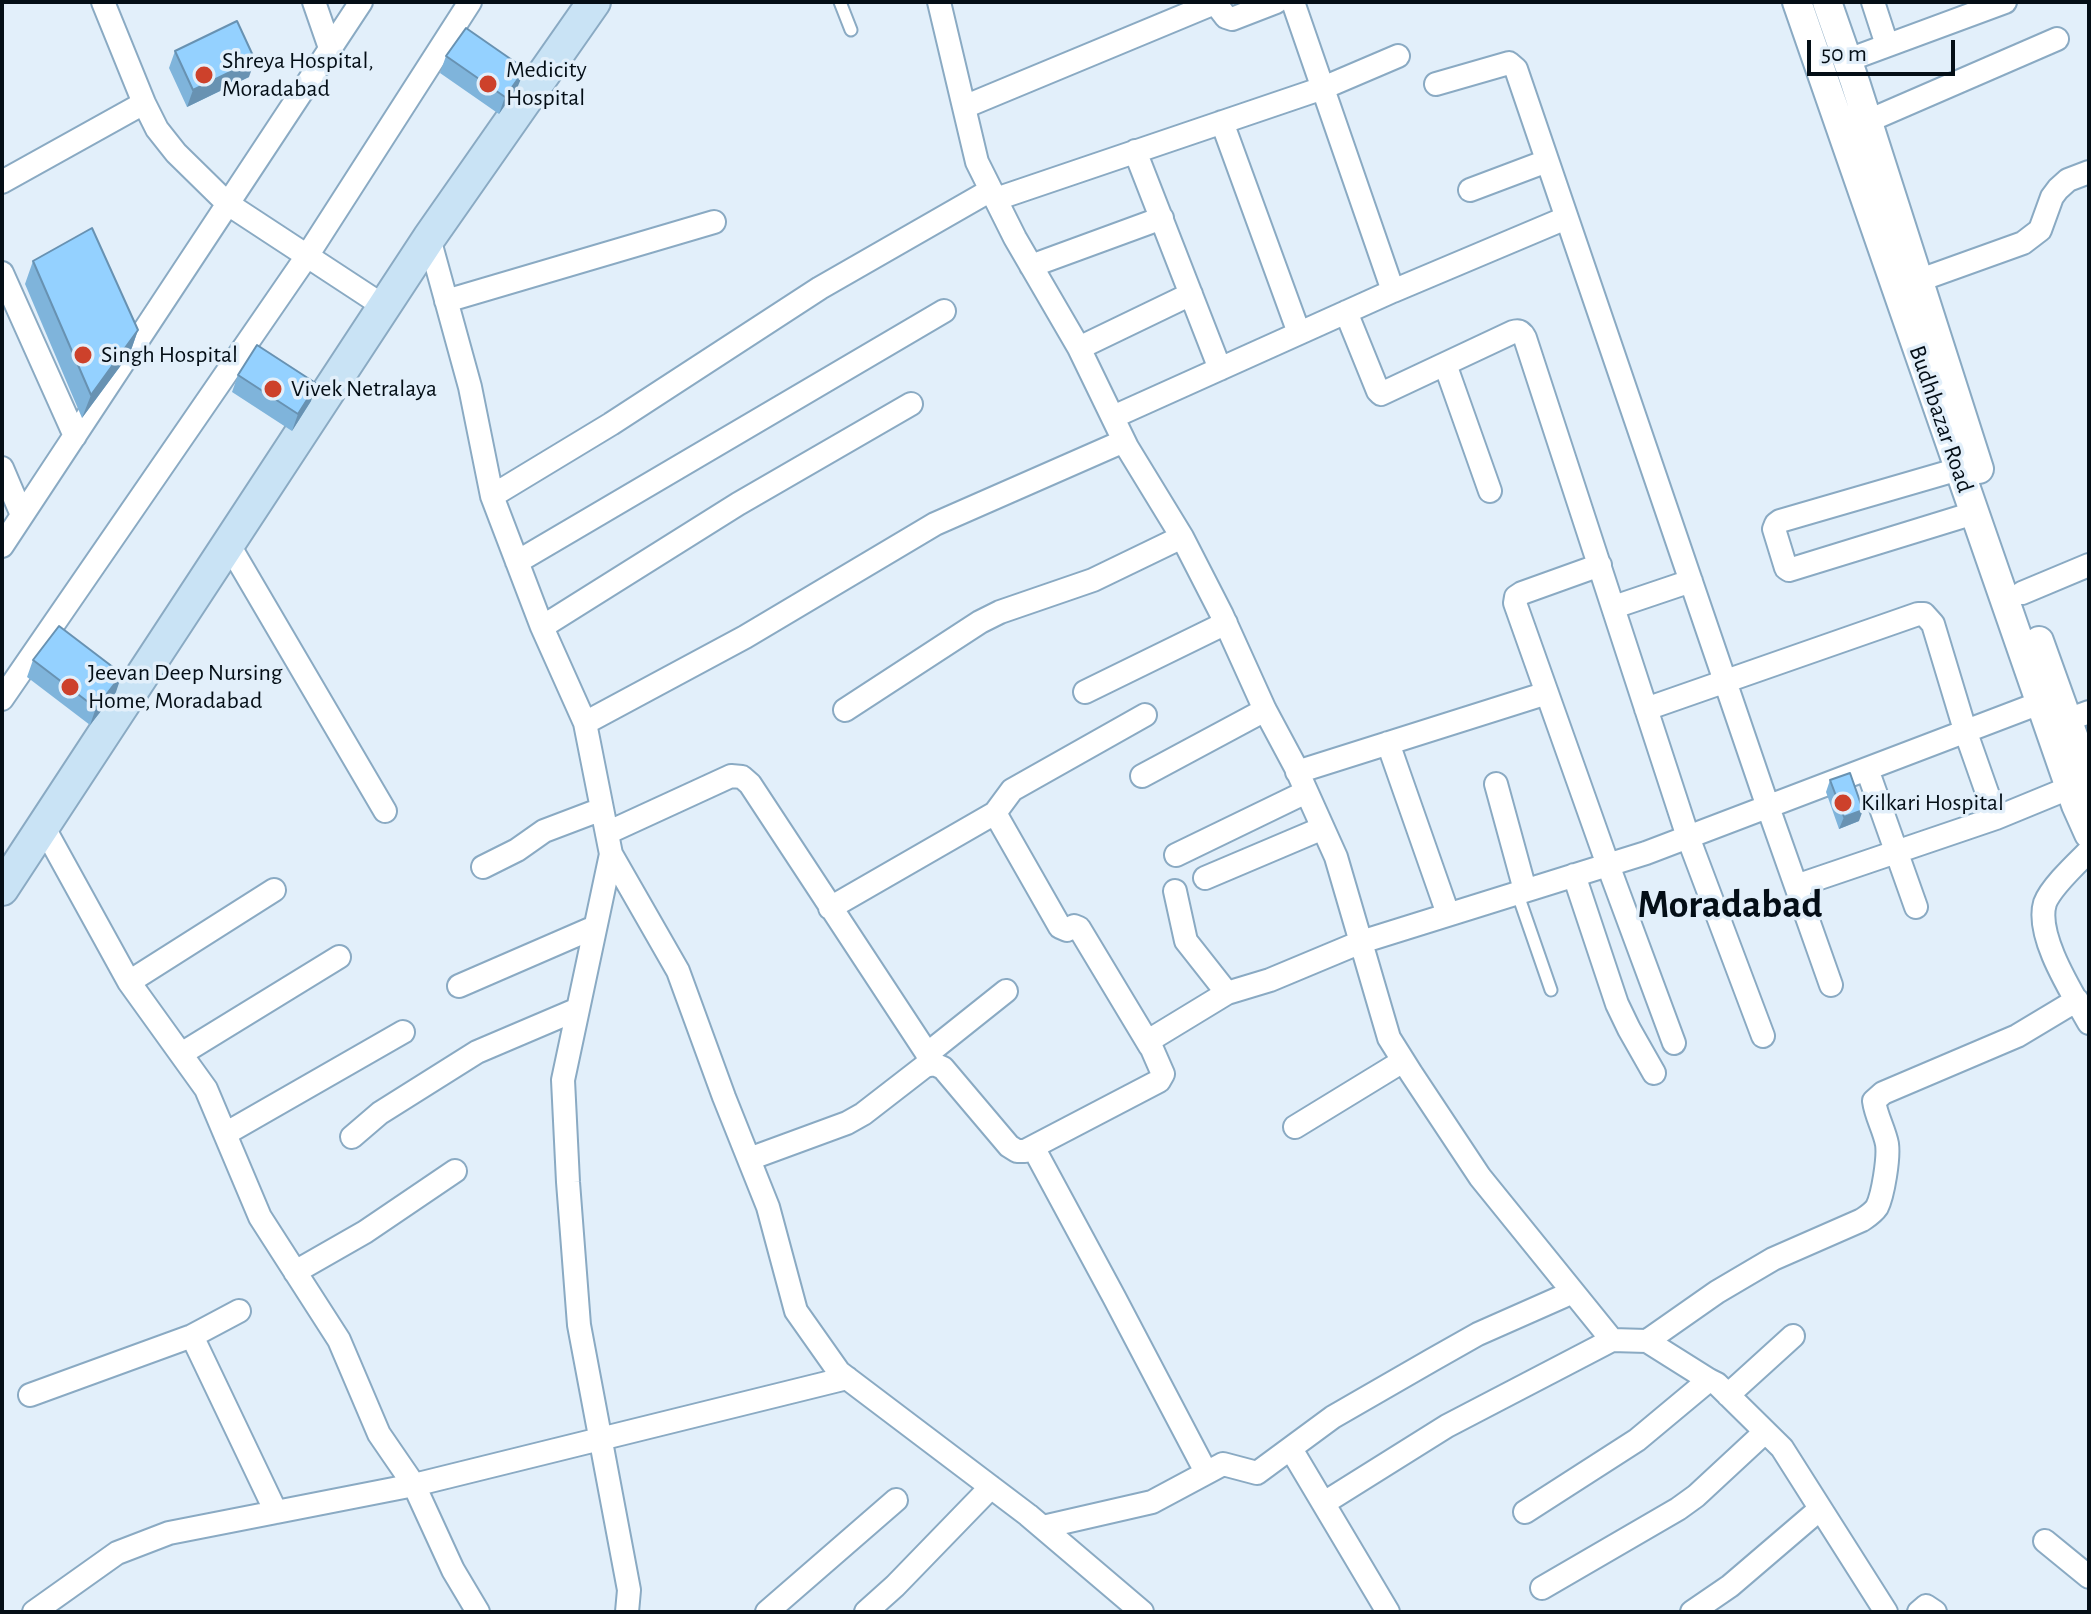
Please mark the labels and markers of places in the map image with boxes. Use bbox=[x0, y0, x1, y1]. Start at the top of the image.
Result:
place label: Shreya Hospital, Moradabad bbox=[222, 47, 374, 103]
place label: Medicity Hospital bbox=[506, 56, 587, 112]
marker: Shreya Hospital, Moradabad bbox=[193, 64, 215, 86]
marker: Medicity Hospital bbox=[477, 73, 499, 95]
place label: Singh Hospital bbox=[101, 341, 238, 369]
marker: Singh Hospital bbox=[72, 344, 94, 366]
place label: Vivek Netralaya bbox=[291, 375, 437, 403]
marker: Vivek Netralaya bbox=[262, 378, 284, 400]
place label: Jeevan Deep Nursing Home, Moradabad bbox=[88, 659, 283, 715]
marker: Jeevan Deep Nursing Home, Moradabad bbox=[59, 676, 81, 698]
place label: Kilkari Hospital bbox=[1861, 789, 2004, 817]
marker: Kilkari Hospital bbox=[1832, 792, 1854, 814]

